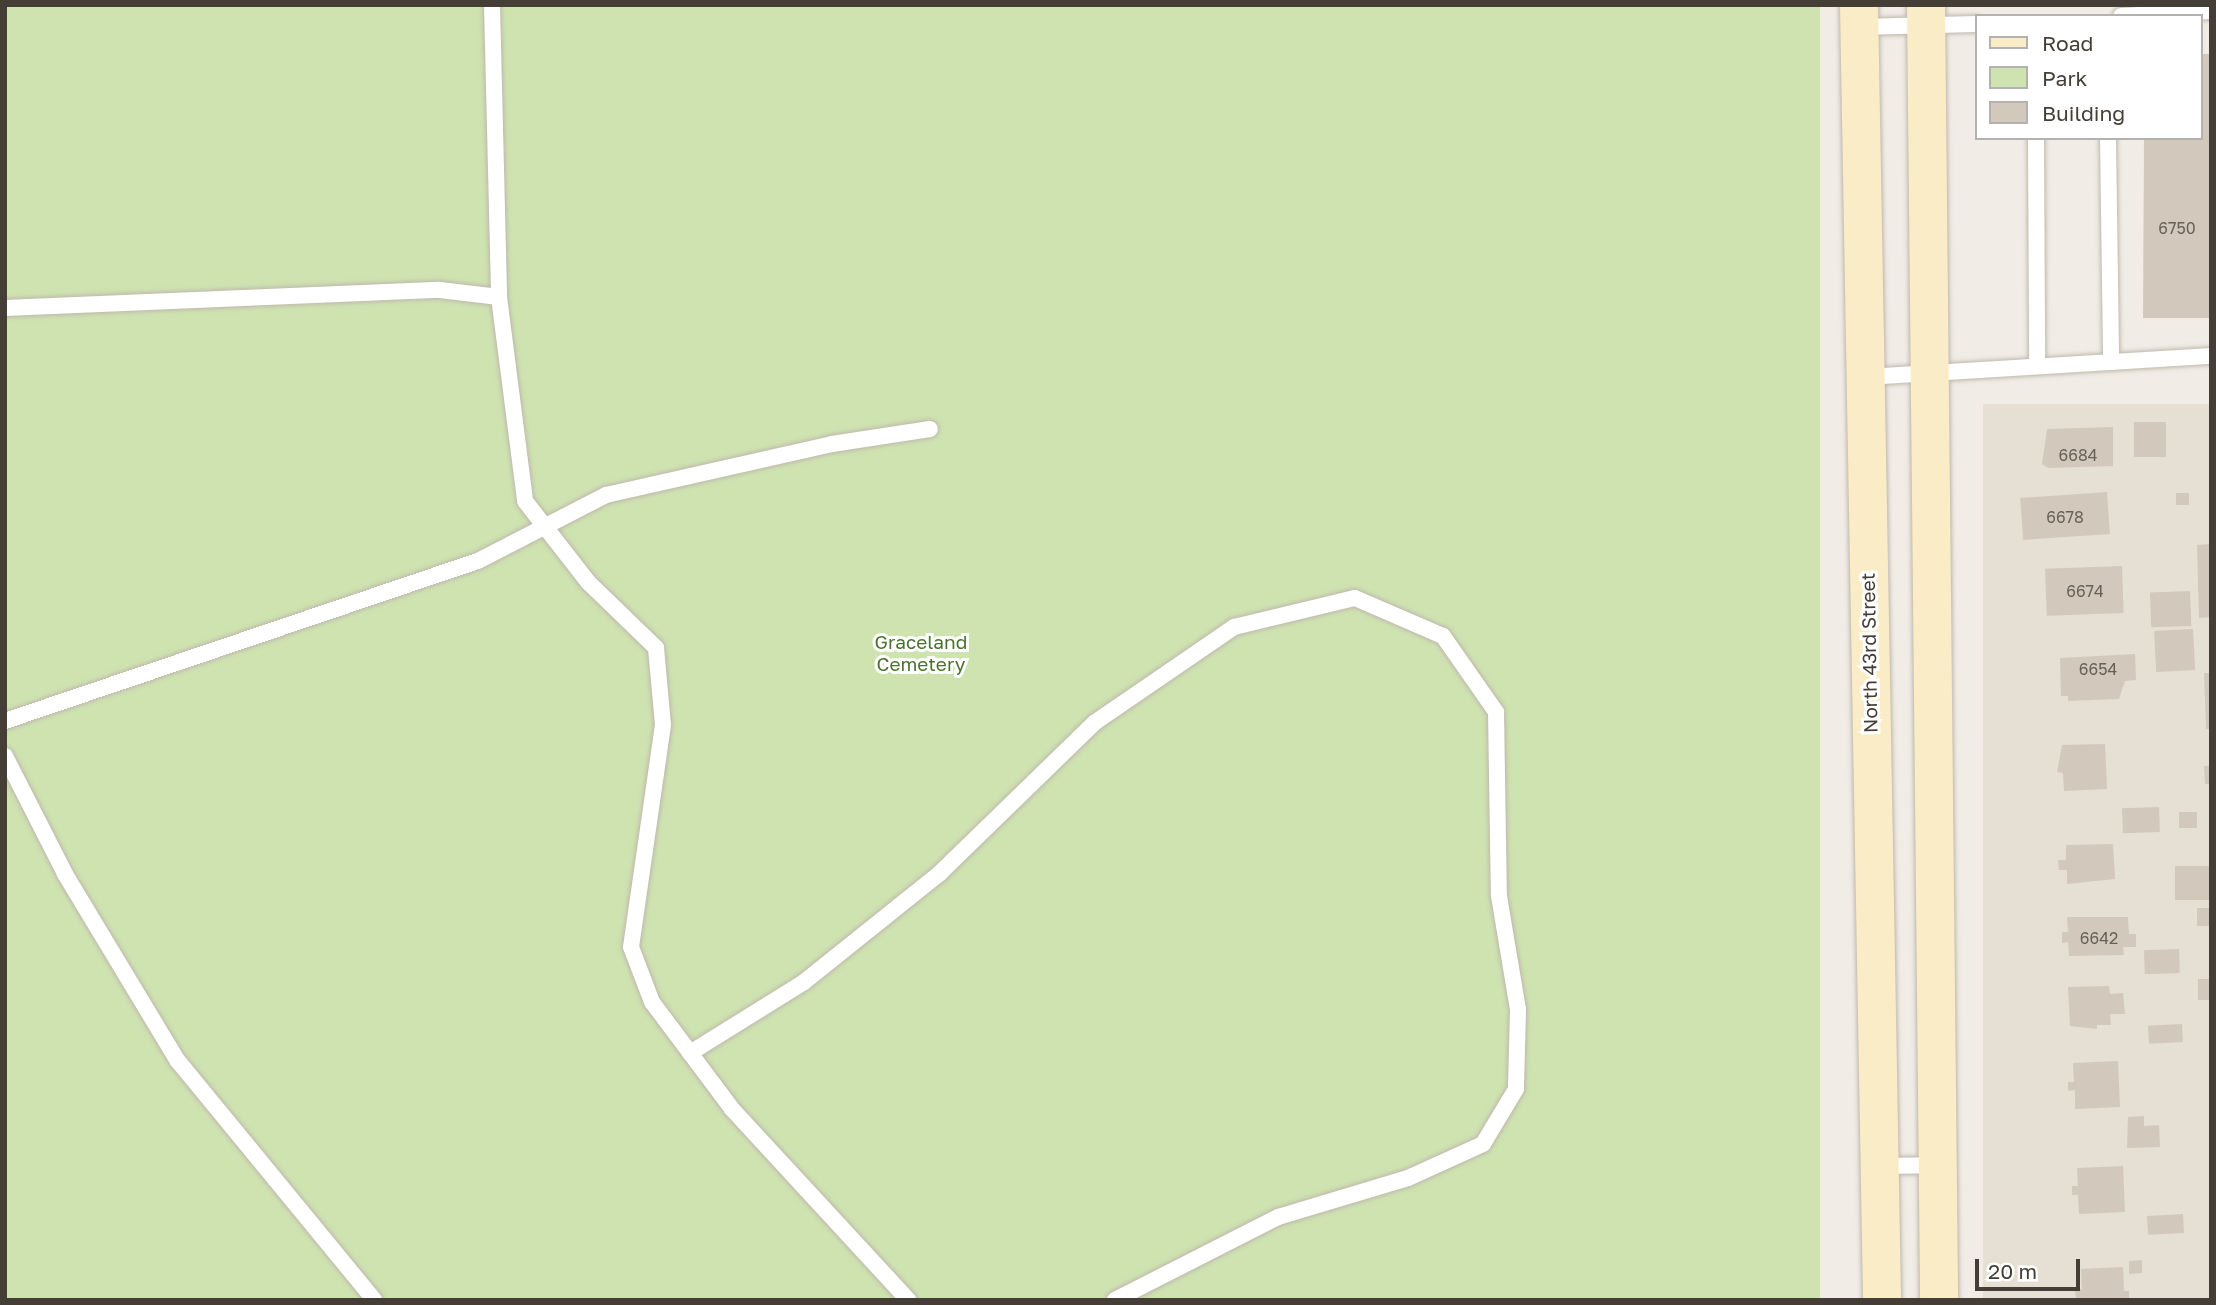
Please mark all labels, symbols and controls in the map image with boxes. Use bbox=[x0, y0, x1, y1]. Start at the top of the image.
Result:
legend bbox=[1974, 14, 2202, 140]
text: Road bbox=[2042, 30, 2093, 56]
text: Park bbox=[2042, 65, 2087, 91]
text: Building bbox=[2042, 100, 2125, 126]
house number: 6750 bbox=[2158, 218, 2196, 238]
house number: 6684 bbox=[2059, 445, 2097, 465]
house number: 6678 bbox=[2046, 507, 2084, 527]
street label: North 43rd Street bbox=[1856, 573, 1882, 733]
house number: 6674 bbox=[2066, 581, 2104, 601]
park label: Graceland Cemetery bbox=[875, 631, 967, 675]
house number: 6654 bbox=[2079, 659, 2117, 679]
house number: 6642 bbox=[2080, 928, 2118, 948]
scale bar bbox=[1978, 1246, 2083, 1290]
text: 20 m bbox=[1988, 1258, 2037, 1284]

